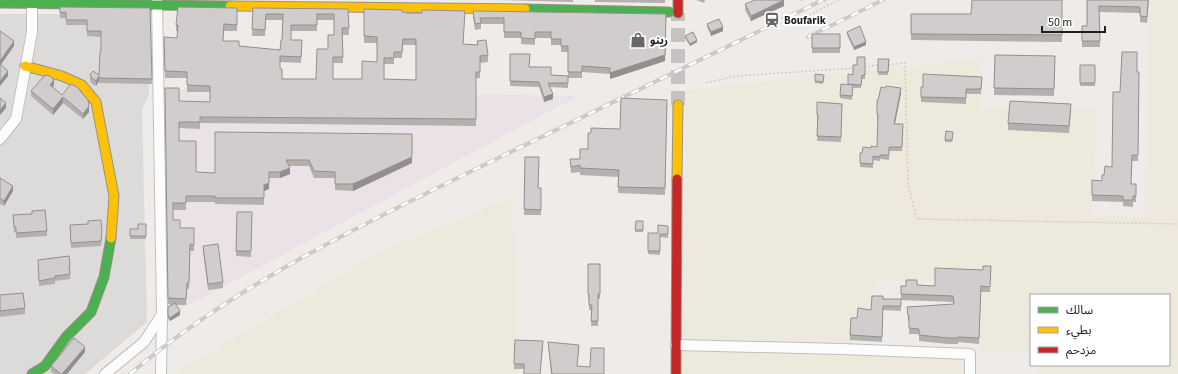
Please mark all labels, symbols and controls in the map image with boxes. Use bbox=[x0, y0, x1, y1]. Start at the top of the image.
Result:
scale bar bbox=[1042, 8, 1105, 34]
station icon: Boufarik bbox=[763, 11, 781, 29]
place label: Boufarik bbox=[784, 13, 826, 28]
text: 50 m bbox=[1048, 14, 1072, 31]
shop icon: رينو bbox=[629, 31, 647, 49]
place label: رينو bbox=[650, 33, 668, 48]
legend bbox=[1030, 294, 1170, 366]
text: سالك bbox=[1066, 302, 1093, 319]
text: بطيء bbox=[1066, 322, 1092, 340]
text: مزدحم bbox=[1066, 342, 1096, 359]

